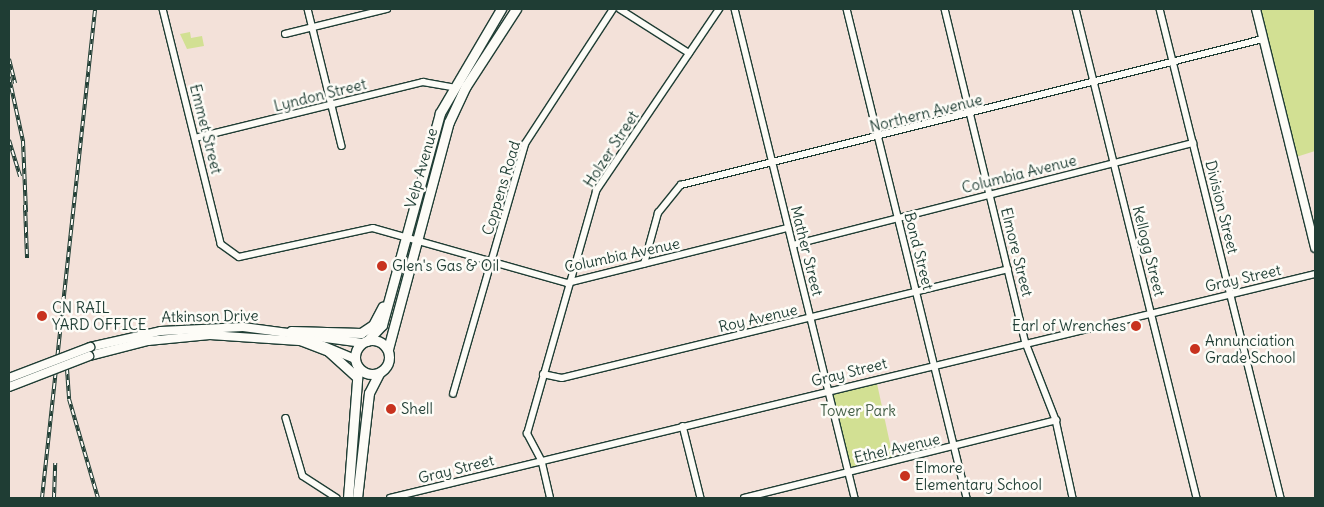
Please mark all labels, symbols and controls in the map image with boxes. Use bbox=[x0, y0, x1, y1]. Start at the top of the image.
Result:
street label: Lyndon Street bbox=[272, 75, 368, 115]
street label: Emmet Street bbox=[186, 82, 226, 176]
street label: Northern Avenue bbox=[868, 90, 984, 136]
street label: Holzer Street bbox=[580, 108, 642, 190]
street label: Velp Avenue bbox=[401, 126, 441, 210]
street label: Coppens Road bbox=[478, 139, 524, 237]
street label: Columbia Avenue bbox=[960, 151, 1078, 197]
street label: Division Street bbox=[1202, 158, 1242, 256]
street label: Mather Street bbox=[787, 204, 827, 298]
street label: Kellogg Street bbox=[1129, 204, 1169, 298]
street label: Elmore Street bbox=[997, 206, 1037, 298]
street label: Bond Street bbox=[901, 210, 937, 292]
street label: Columbia Avenue bbox=[563, 234, 681, 276]
place label: Glen's Gas & Oil bbox=[392, 257, 499, 275]
marker: Glen's Gas & Oil bbox=[376, 260, 388, 272]
street label: Gray Street bbox=[1203, 261, 1283, 295]
place label: CN RAIL YARD OFFICE bbox=[52, 298, 147, 333]
street label: Roy Avenue bbox=[717, 300, 799, 336]
street label: Atkinson Drive bbox=[161, 306, 259, 326]
marker: CN RAIL YARD OFFICE bbox=[36, 310, 48, 322]
place label: Earl of Wrenches bbox=[1012, 317, 1126, 335]
marker: Earl of Wrenches bbox=[1130, 320, 1142, 332]
place label: Annunciation Grade School bbox=[1205, 331, 1296, 366]
marker: Annunciation Grade School bbox=[1189, 343, 1201, 355]
street label: Gray Street bbox=[809, 354, 889, 390]
place label: Shell bbox=[401, 400, 433, 418]
park label: Tower Park bbox=[820, 402, 896, 420]
marker: Shell bbox=[385, 403, 397, 415]
street label: Ethel Avenue bbox=[852, 429, 942, 467]
street label: Gray Street bbox=[416, 451, 496, 487]
place label: Elmore Elementary School bbox=[915, 458, 1042, 493]
marker: Elmore Elementary School bbox=[899, 470, 911, 482]

